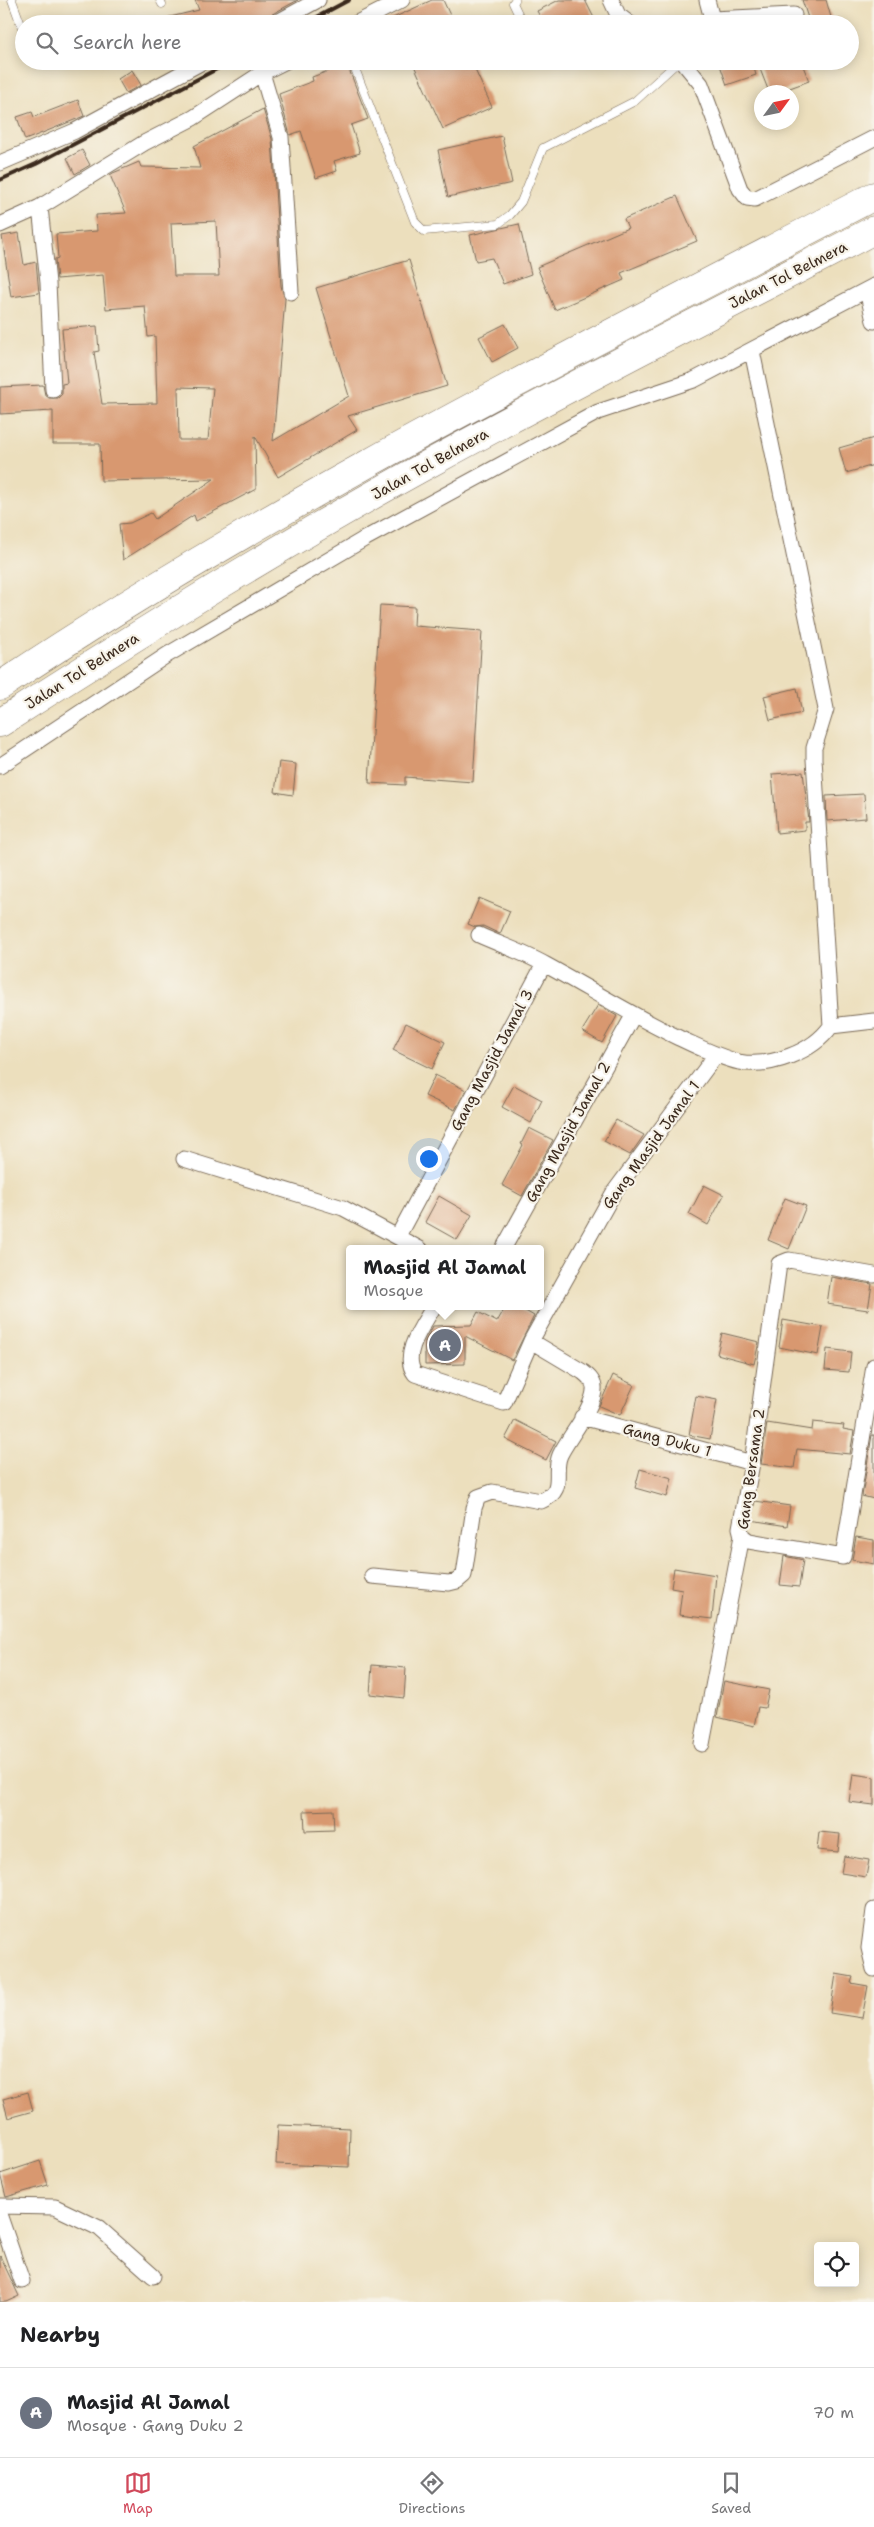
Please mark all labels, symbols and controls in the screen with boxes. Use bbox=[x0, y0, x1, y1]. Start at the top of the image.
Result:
search box bbox=[15, 15, 859, 70]
icon: search bbox=[33, 29, 61, 57]
text: Search here bbox=[73, 30, 182, 55]
north arrow bbox=[754, 85, 799, 130]
street label: Jalan Tol Belmera bbox=[725, 236, 851, 314]
street label: Jalan Tol Belmera bbox=[368, 423, 492, 504]
street label: Jalan Tol Belmera bbox=[21, 628, 143, 714]
street label: Gang Masjid Jamal 3 bbox=[446, 986, 538, 1134]
street label: Gang Masjid Jamal 2 bbox=[521, 1058, 615, 1206]
street label: Gang Masjid Jamal 1 bbox=[598, 1077, 704, 1213]
your location bbox=[416, 1146, 442, 1172]
popup bbox=[346, 1245, 544, 1310]
text: Masjid Al Jamal bbox=[364, 1255, 526, 1280]
text: Mosque bbox=[364, 1280, 423, 1301]
pin: A bbox=[429, 1326, 461, 1364]
street label: Gang Bersama 2 bbox=[733, 1407, 769, 1531]
street label: Gang Duku 1 bbox=[621, 1419, 713, 1461]
map controls bbox=[814, 2242, 859, 2287]
button: locate bbox=[814, 2242, 859, 2287]
text: Nearby bbox=[20, 2321, 100, 2349]
text: Masjid Al Jamal bbox=[67, 2390, 230, 2415]
text: A bbox=[30, 2402, 42, 2423]
text: 70 m bbox=[813, 2402, 854, 2423]
text: Mosque · Gang Duku 2 bbox=[67, 2415, 244, 2436]
tab: Map bbox=[123, 2469, 153, 2517]
tab: Directions bbox=[399, 2469, 465, 2517]
tab: Saved bbox=[711, 2469, 751, 2517]

